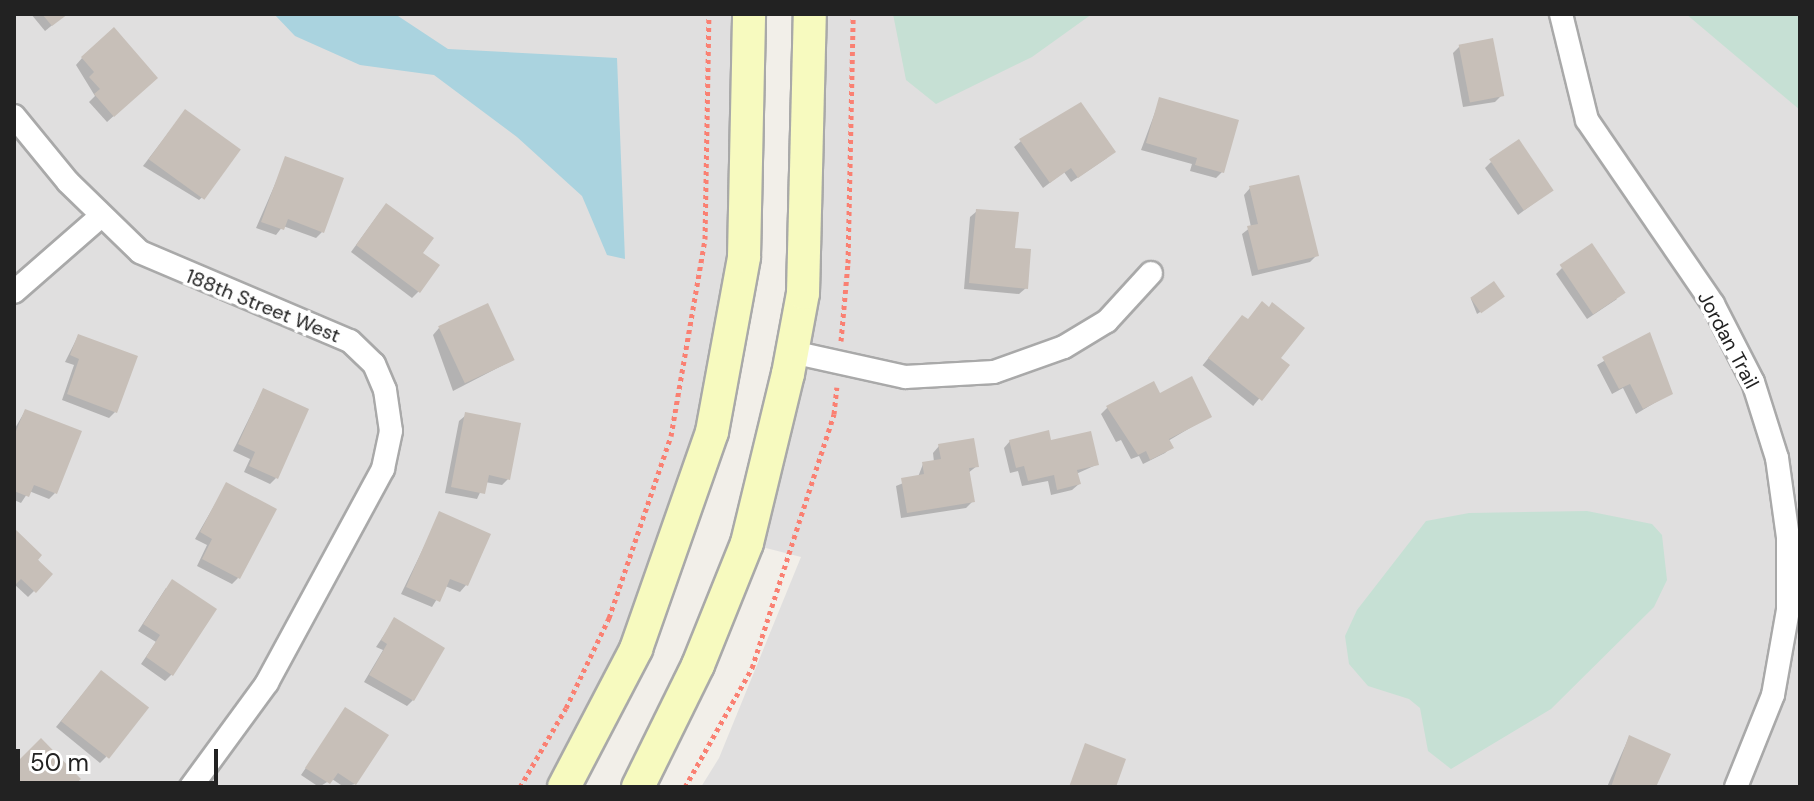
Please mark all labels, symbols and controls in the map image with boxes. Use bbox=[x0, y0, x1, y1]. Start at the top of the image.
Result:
street label: 188th Street West bbox=[182, 264, 344, 348]
street label: Jordan Trail bbox=[1692, 287, 1764, 393]
scale bar bbox=[20, 733, 222, 783]
text: 50 m bbox=[30, 747, 89, 778]

